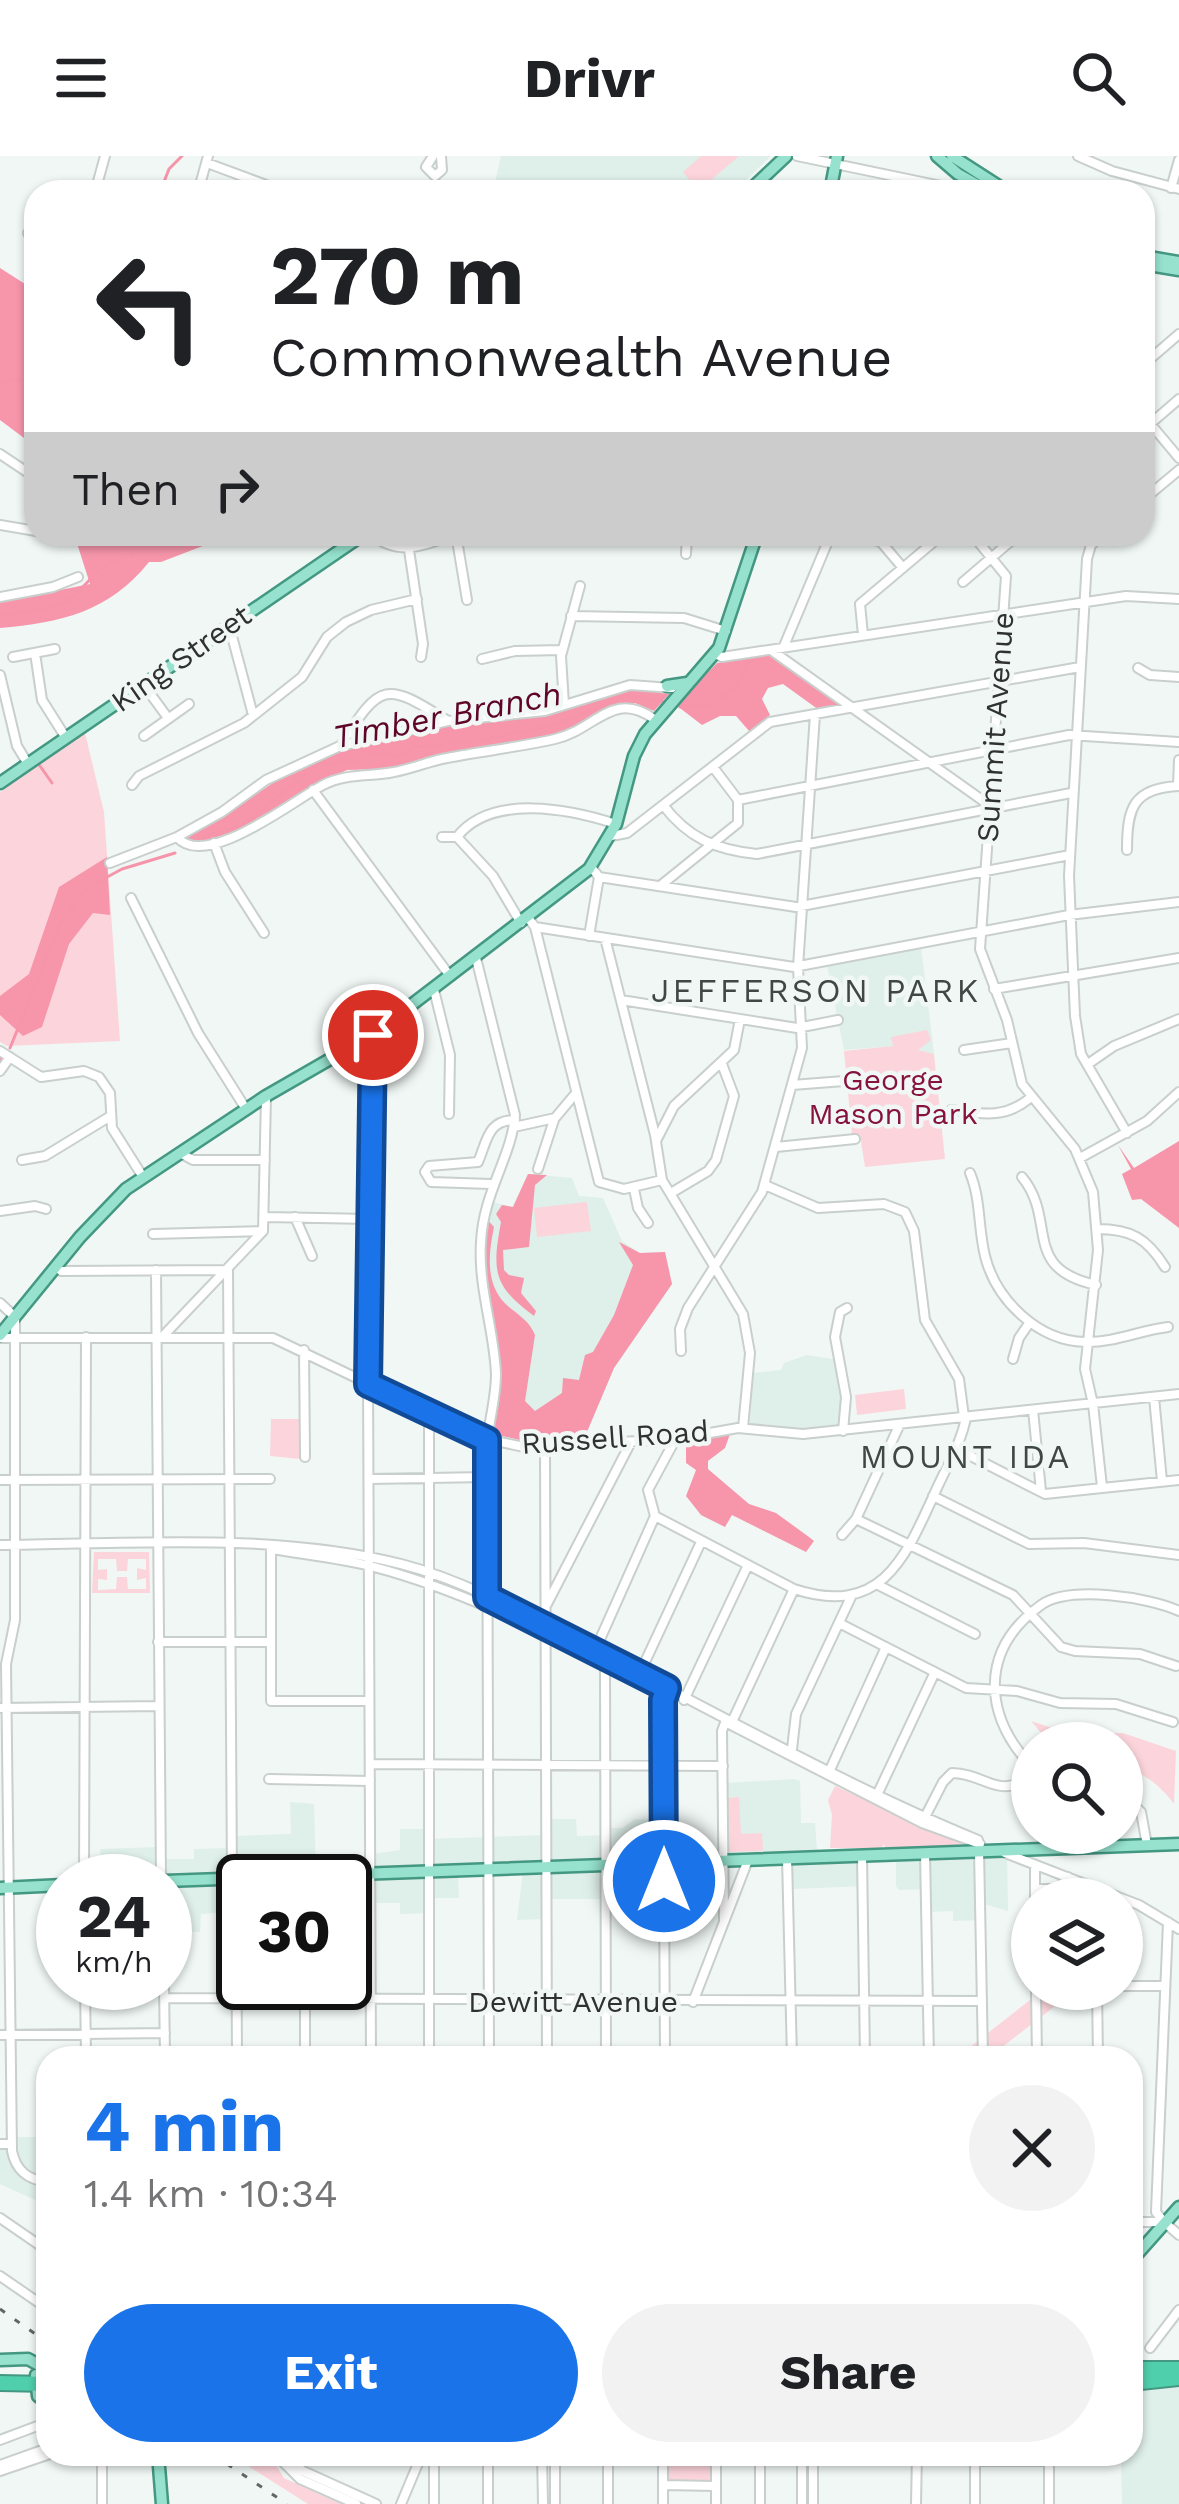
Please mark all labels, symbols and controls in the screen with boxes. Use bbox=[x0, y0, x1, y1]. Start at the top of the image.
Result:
icon: menu bbox=[48, 45, 114, 111]
icon: search bbox=[1065, 45, 1131, 111]
text: Drivr bbox=[524, 47, 655, 110]
text: 270 m bbox=[270, 226, 525, 324]
icon: left bbox=[72, 228, 228, 384]
text: Commonwealth Avenue bbox=[270, 326, 893, 389]
icon: right bbox=[204, 456, 270, 522]
text: Then bbox=[72, 463, 180, 516]
street label: King Street bbox=[104, 597, 258, 719]
street label: Summit Avenue bbox=[970, 611, 1020, 843]
water label: Timber Branch bbox=[330, 674, 564, 756]
district label: JEFFERSON PARK bbox=[651, 971, 981, 1010]
pin bbox=[322, 984, 424, 1086]
icon: arrive bbox=[340, 1002, 406, 1068]
park label: George Mason Park bbox=[808, 1062, 978, 1131]
street label: Russell Road bbox=[520, 1413, 710, 1461]
district label: MOUNT IDA bbox=[860, 1437, 1072, 1476]
map controls bbox=[1011, 1722, 1143, 2010]
button: search bbox=[1011, 1722, 1143, 1854]
position arrow bbox=[601, 1818, 727, 1944]
speed limit sign: 30 bbox=[216, 1854, 372, 2010]
button: layers bbox=[1011, 1878, 1143, 2010]
text: 24 bbox=[77, 1881, 151, 1952]
text: km/h bbox=[75, 1944, 153, 1979]
street label: Dewitt Avenue bbox=[468, 1984, 678, 2019]
text: 4 min bbox=[84, 2084, 284, 2168]
button: close bbox=[969, 2085, 1095, 2211]
text: 1.4 km · 10:34 bbox=[84, 2171, 338, 2216]
button: Exit bbox=[84, 2304, 578, 2442]
button: Share bbox=[602, 2304, 1095, 2442]

